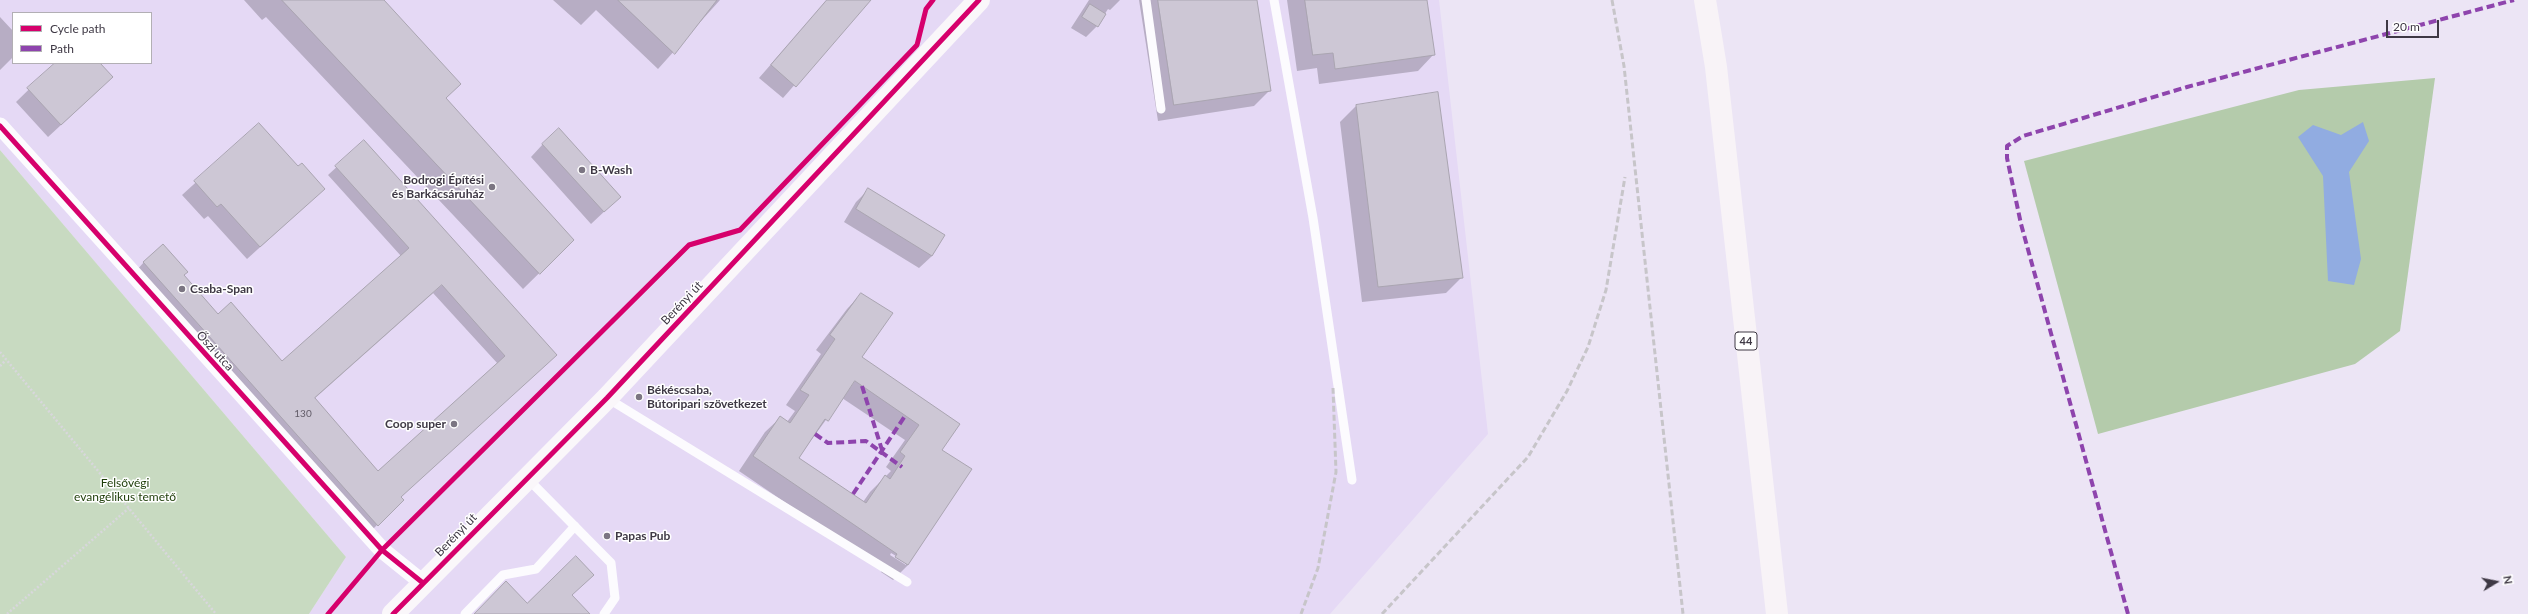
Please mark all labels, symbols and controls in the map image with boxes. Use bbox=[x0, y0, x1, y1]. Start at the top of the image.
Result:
legend bbox=[12, 12, 152, 64]
scale bar bbox=[2388, 12, 2441, 38]
text: 20 m bbox=[2393, 19, 2420, 34]
text: Cycle path bbox=[50, 21, 105, 36]
text: Path bbox=[50, 41, 74, 56]
place label: B-Wash bbox=[590, 163, 632, 177]
marker: B-Wash bbox=[577, 165, 587, 175]
place label: Bodrogi Építési és Barkácsáruház bbox=[392, 173, 484, 201]
marker: Bodrogi Építési és Barkácsáruház bbox=[487, 182, 497, 192]
street label: Berényi út bbox=[658, 278, 706, 328]
place label: Csaba-Span bbox=[190, 282, 253, 296]
marker: Csaba-Span bbox=[177, 284, 187, 294]
street label: Őszi utca bbox=[193, 328, 237, 374]
road number: 44 bbox=[1735, 332, 1757, 350]
place label: Békéscsaba, Bútoripari szövetkezet bbox=[647, 383, 767, 411]
marker: Békéscsaba, Bútoripari szövetkezet bbox=[634, 392, 644, 402]
house number: 130 bbox=[294, 408, 312, 420]
place label: Coop super bbox=[385, 417, 446, 431]
marker: Coop super bbox=[449, 419, 459, 429]
park label: Felsővégi evangélikus temető bbox=[74, 476, 176, 504]
street label: Berényi út bbox=[432, 511, 480, 559]
place label: Papas Pub bbox=[615, 529, 670, 543]
marker: Papas Pub bbox=[602, 531, 612, 541]
north arrow bbox=[2476, 562, 2516, 602]
text: N bbox=[2501, 575, 2515, 585]

